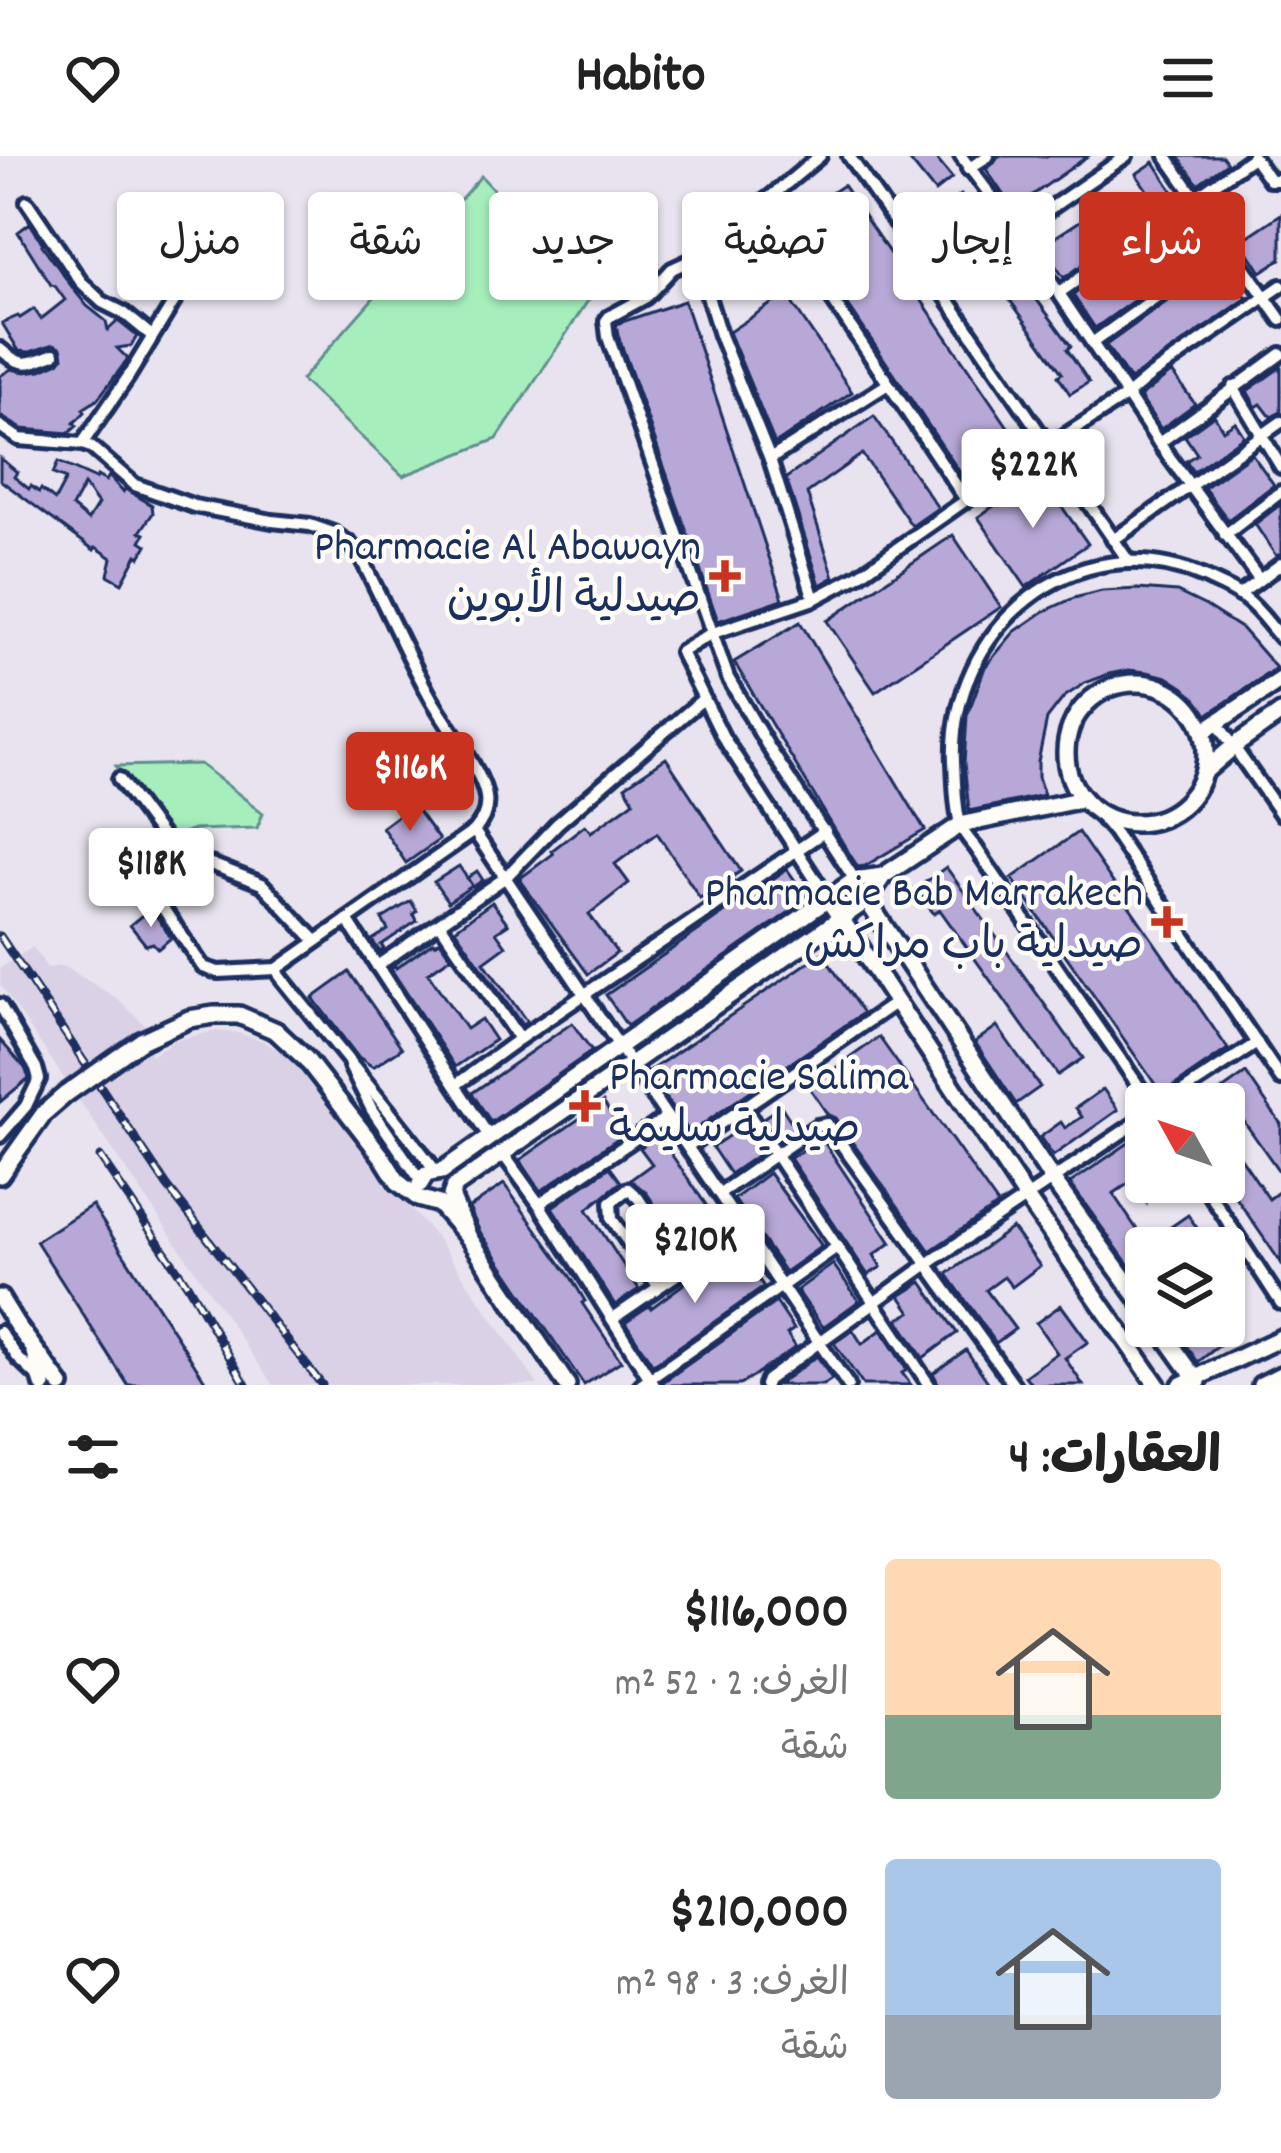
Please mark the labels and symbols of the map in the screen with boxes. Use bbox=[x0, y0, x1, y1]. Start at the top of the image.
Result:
pin: $222K bbox=[949, 429, 1117, 531]
place label: Pharmacie Al Abawayn صيدلية الأبوين bbox=[314, 518, 701, 634]
marker: Pharmacie Al Abawayn صيدلية الأبوين bbox=[712, 563, 738, 589]
pin: $116K bbox=[326, 732, 494, 834]
pin: $118K bbox=[67, 828, 235, 930]
place label: Pharmacie Bab Marrakech صيدلية باب مراكش bbox=[705, 864, 1143, 980]
marker: Pharmacie Bab Marrakech صيدلية باب مراكش bbox=[1154, 909, 1180, 935]
place label: Pharmacie Salima صيدلية سليمة bbox=[609, 1048, 909, 1164]
north arrow bbox=[1125, 1083, 1245, 1203]
marker: Pharmacie Salima صيدلية سليمة bbox=[572, 1093, 598, 1119]
pin: $210K bbox=[611, 1204, 779, 1306]

